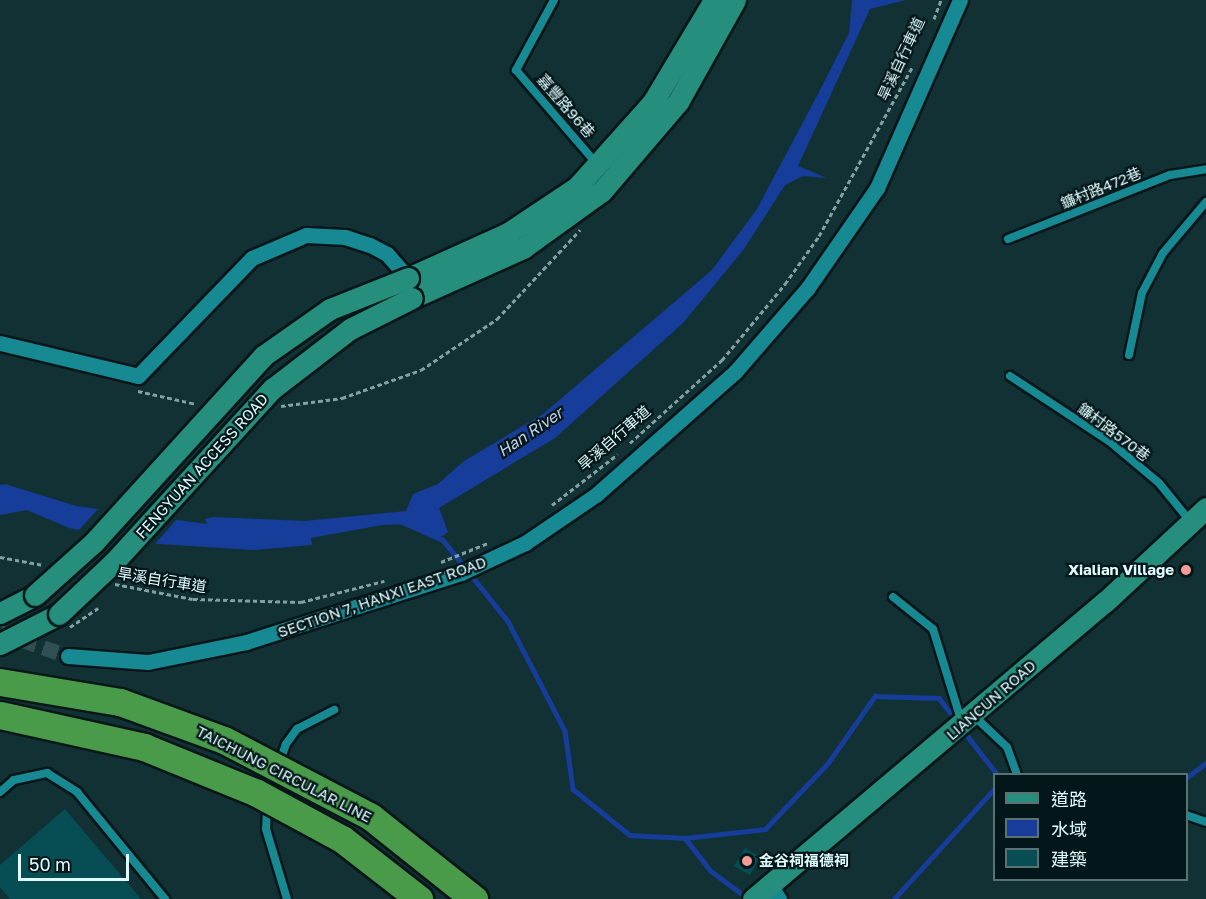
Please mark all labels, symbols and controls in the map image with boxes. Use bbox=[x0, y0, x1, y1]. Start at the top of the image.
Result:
street label: 旱溪自行車道 bbox=[874, 14, 928, 104]
street label: 嘉豐路96巷 bbox=[534, 71, 598, 141]
street label: 鐮村路472巷 bbox=[1058, 164, 1144, 212]
street label: FENGYUAN ACCESS ROAD bbox=[132, 390, 272, 542]
street label: 鐮村路570巷 bbox=[1074, 399, 1154, 465]
street label: 旱溪自行車道 bbox=[574, 402, 654, 474]
water label: Han River bbox=[494, 403, 566, 461]
street label: SECTION 7, HANXI EAST ROAD bbox=[275, 553, 489, 641]
place label: Xialian Village bbox=[1068, 561, 1174, 579]
marker: Xialian Village bbox=[1179, 563, 1193, 577]
street label: 旱溪自行車道 bbox=[116, 564, 208, 596]
street label: LIANCUN ROAD bbox=[943, 656, 1039, 744]
street label: TAICHUNG CIRCULAR LINE bbox=[193, 722, 375, 826]
legend bbox=[993, 773, 1188, 881]
text: 道路 bbox=[1051, 788, 1087, 810]
text: 水域 bbox=[1051, 818, 1087, 840]
scale bar bbox=[21, 842, 132, 880]
text: 建築 bbox=[1051, 848, 1087, 870]
place label: 金谷祠福德祠 bbox=[759, 852, 849, 870]
text: 50 m bbox=[29, 853, 71, 875]
marker: 金谷祠福德祠 bbox=[740, 854, 754, 868]

